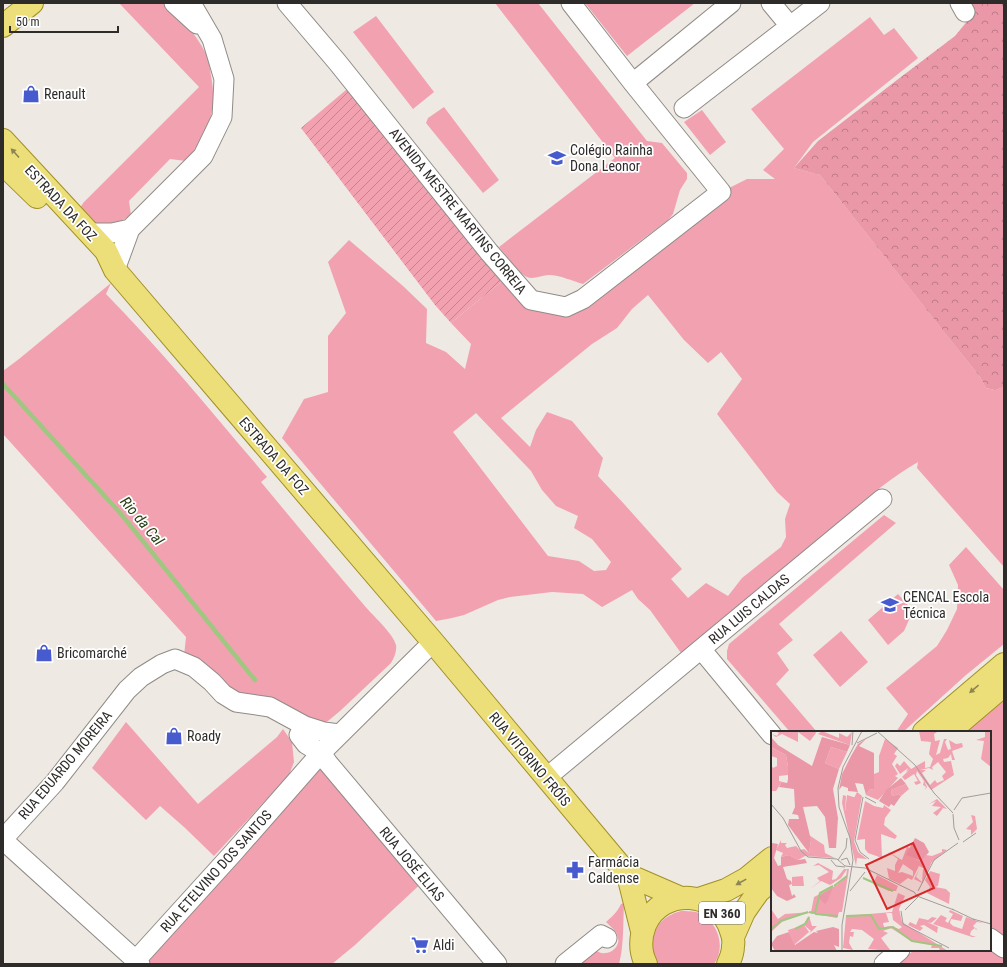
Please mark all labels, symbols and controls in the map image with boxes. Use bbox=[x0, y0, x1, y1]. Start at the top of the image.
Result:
scale bar bbox=[10, 8, 118, 34]
text: 50 m bbox=[16, 15, 40, 29]
shop icon: Renault bbox=[21, 84, 41, 104]
place label: Renault bbox=[44, 86, 86, 102]
street label: AVENIDA MESTRE MARTINS CORREIA bbox=[386, 125, 530, 297]
place label: Colégio Rainha Dona Leonor bbox=[570, 142, 653, 174]
one-way arrow bbox=[10, 148, 20, 158]
school or university icon: Colégio Rainha Dona Leonor bbox=[547, 148, 567, 168]
street label: ESTRADA DA FOZ bbox=[22, 162, 100, 244]
street label: ESTRADA DA FOZ bbox=[236, 414, 312, 498]
water label: Rio da Cal bbox=[116, 493, 168, 549]
street label: RUA LUIS CALDAS bbox=[705, 571, 793, 647]
place label: CENCAL Escola Técnica bbox=[903, 589, 989, 621]
school or university icon: CENCAL Escola Técnica bbox=[880, 595, 900, 615]
shop icon: Bricomarché bbox=[34, 643, 54, 663]
place label: Bricomarché bbox=[57, 645, 127, 661]
one-way arrow bbox=[969, 685, 980, 694]
street label: RUA EDUARDO MOREIRA bbox=[15, 708, 115, 822]
street label: RUA VITORINO FRÓIS bbox=[486, 708, 575, 809]
shop icon: Roady bbox=[164, 726, 184, 746]
place label: Roady bbox=[187, 728, 221, 744]
inset map bbox=[771, 731, 991, 951]
street label: RUA ETELVINO DOS SANTOS bbox=[157, 807, 275, 935]
street label: RUA JOSÉ ELIAS bbox=[376, 823, 448, 904]
place label: Farmácia Caldense bbox=[588, 854, 640, 886]
pharmacy icon: Farmácia Caldense bbox=[565, 860, 585, 880]
one-way arrow bbox=[735, 879, 747, 885]
road number: EN 360 bbox=[699, 902, 745, 924]
supermarket icon: Aldi bbox=[410, 935, 430, 955]
place label: Aldi bbox=[433, 937, 454, 953]

